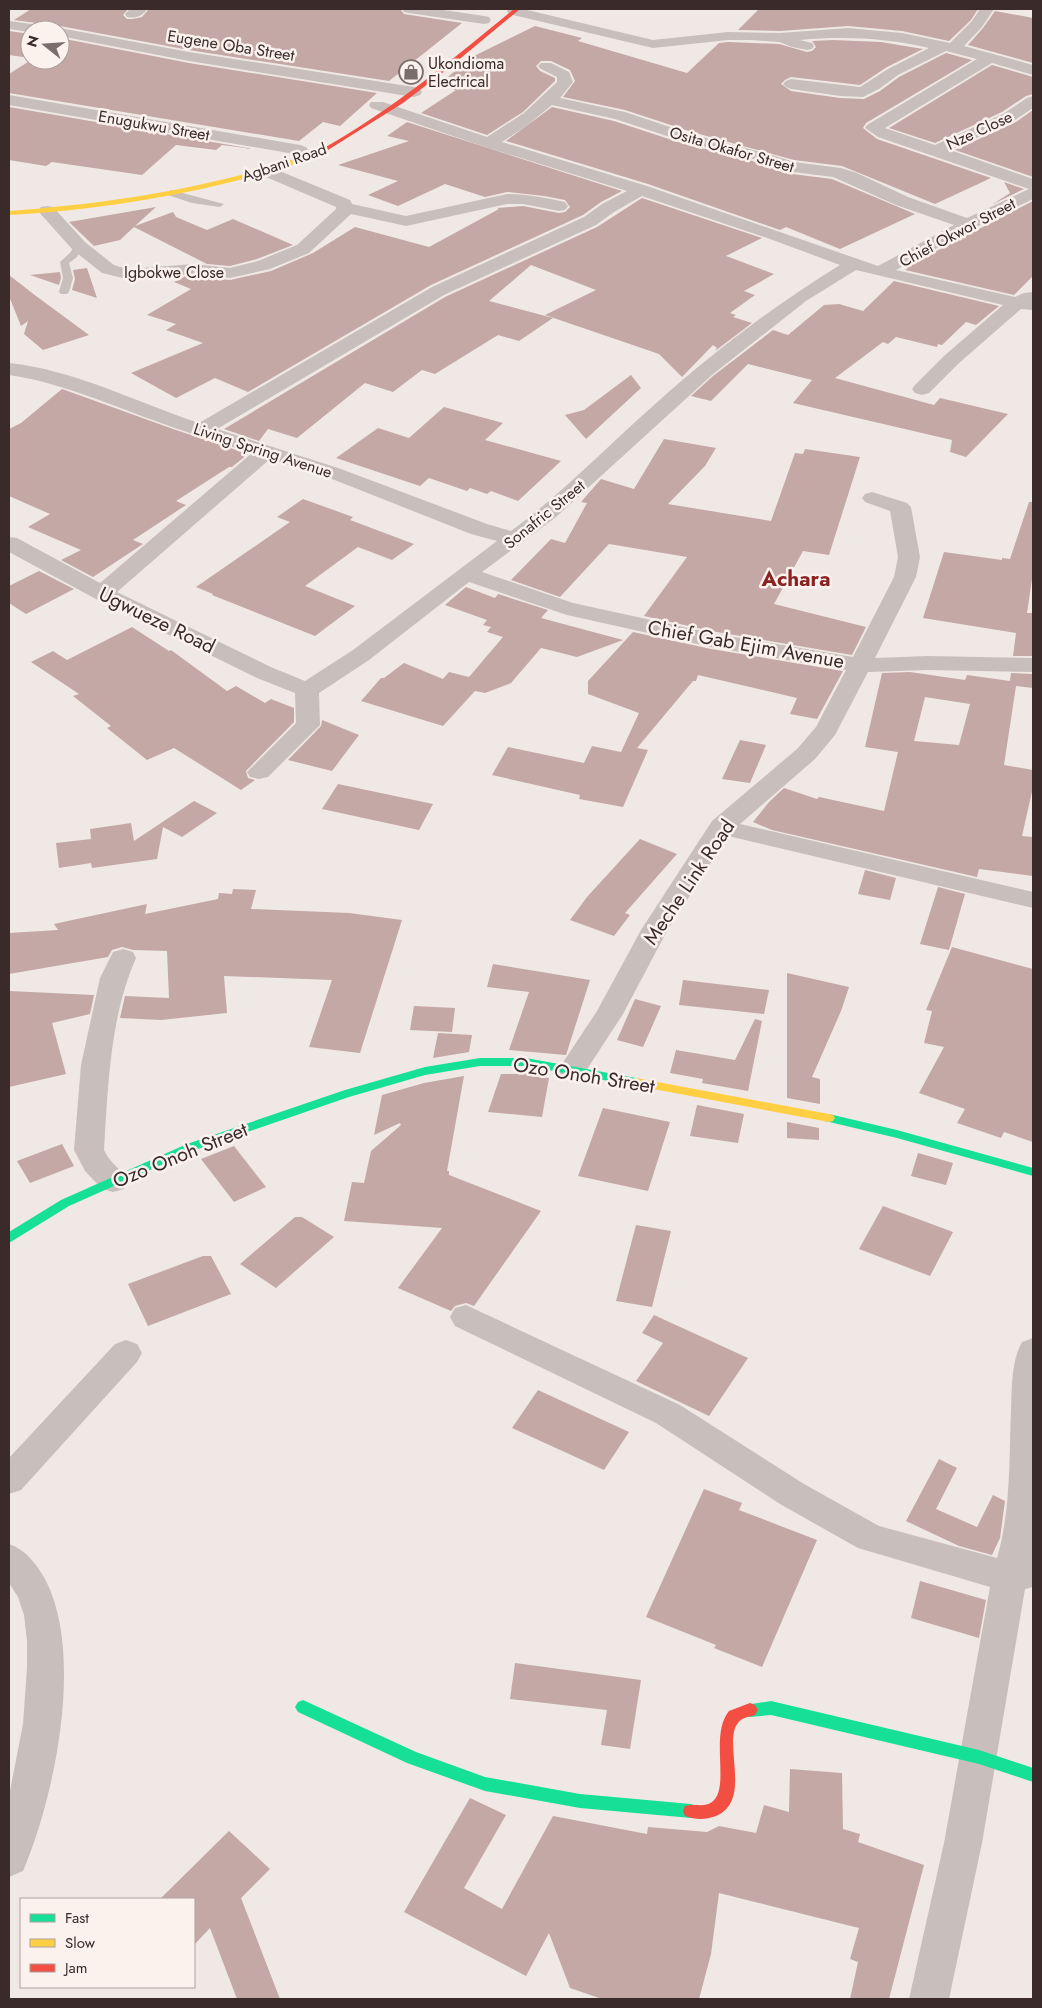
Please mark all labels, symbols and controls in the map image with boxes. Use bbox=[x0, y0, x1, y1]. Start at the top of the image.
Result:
north arrow bbox=[20, 20, 70, 70]
street label: Eugene Oba Street bbox=[166, 24, 296, 67]
text: N bbox=[21, 33, 44, 49]
place label: Ukondioma Electrical bbox=[428, 52, 504, 93]
shop icon: Ukondioma Electrical bbox=[398, 59, 424, 85]
street label: Enugukwu Street bbox=[96, 104, 212, 147]
street label: Nze Close bbox=[942, 105, 1016, 156]
street label: Osita Okafor Street bbox=[667, 121, 797, 178]
street label: Agbani Road bbox=[239, 137, 330, 188]
street label: Chief Okwor Street bbox=[895, 192, 1020, 273]
street label: Igbokwe Close bbox=[124, 261, 224, 284]
street label: Living Spring Avenue bbox=[191, 417, 335, 484]
street label: Sonafric Street bbox=[499, 474, 590, 554]
district label: Achara bbox=[760, 564, 831, 594]
street label: Ugwueze Road bbox=[94, 580, 220, 661]
street label: Chief Gab Ejim Avenue bbox=[645, 613, 846, 676]
street label: Meche Link Road bbox=[637, 814, 742, 951]
street label: Ozo Onoh Street bbox=[511, 1050, 657, 1101]
street label: Ozo Onoh Street bbox=[108, 1115, 252, 1196]
legend bbox=[20, 1898, 195, 1988]
text: Fast bbox=[65, 1907, 89, 1929]
text: Slow bbox=[65, 1932, 96, 1954]
text: Jam bbox=[63, 1957, 88, 1979]

